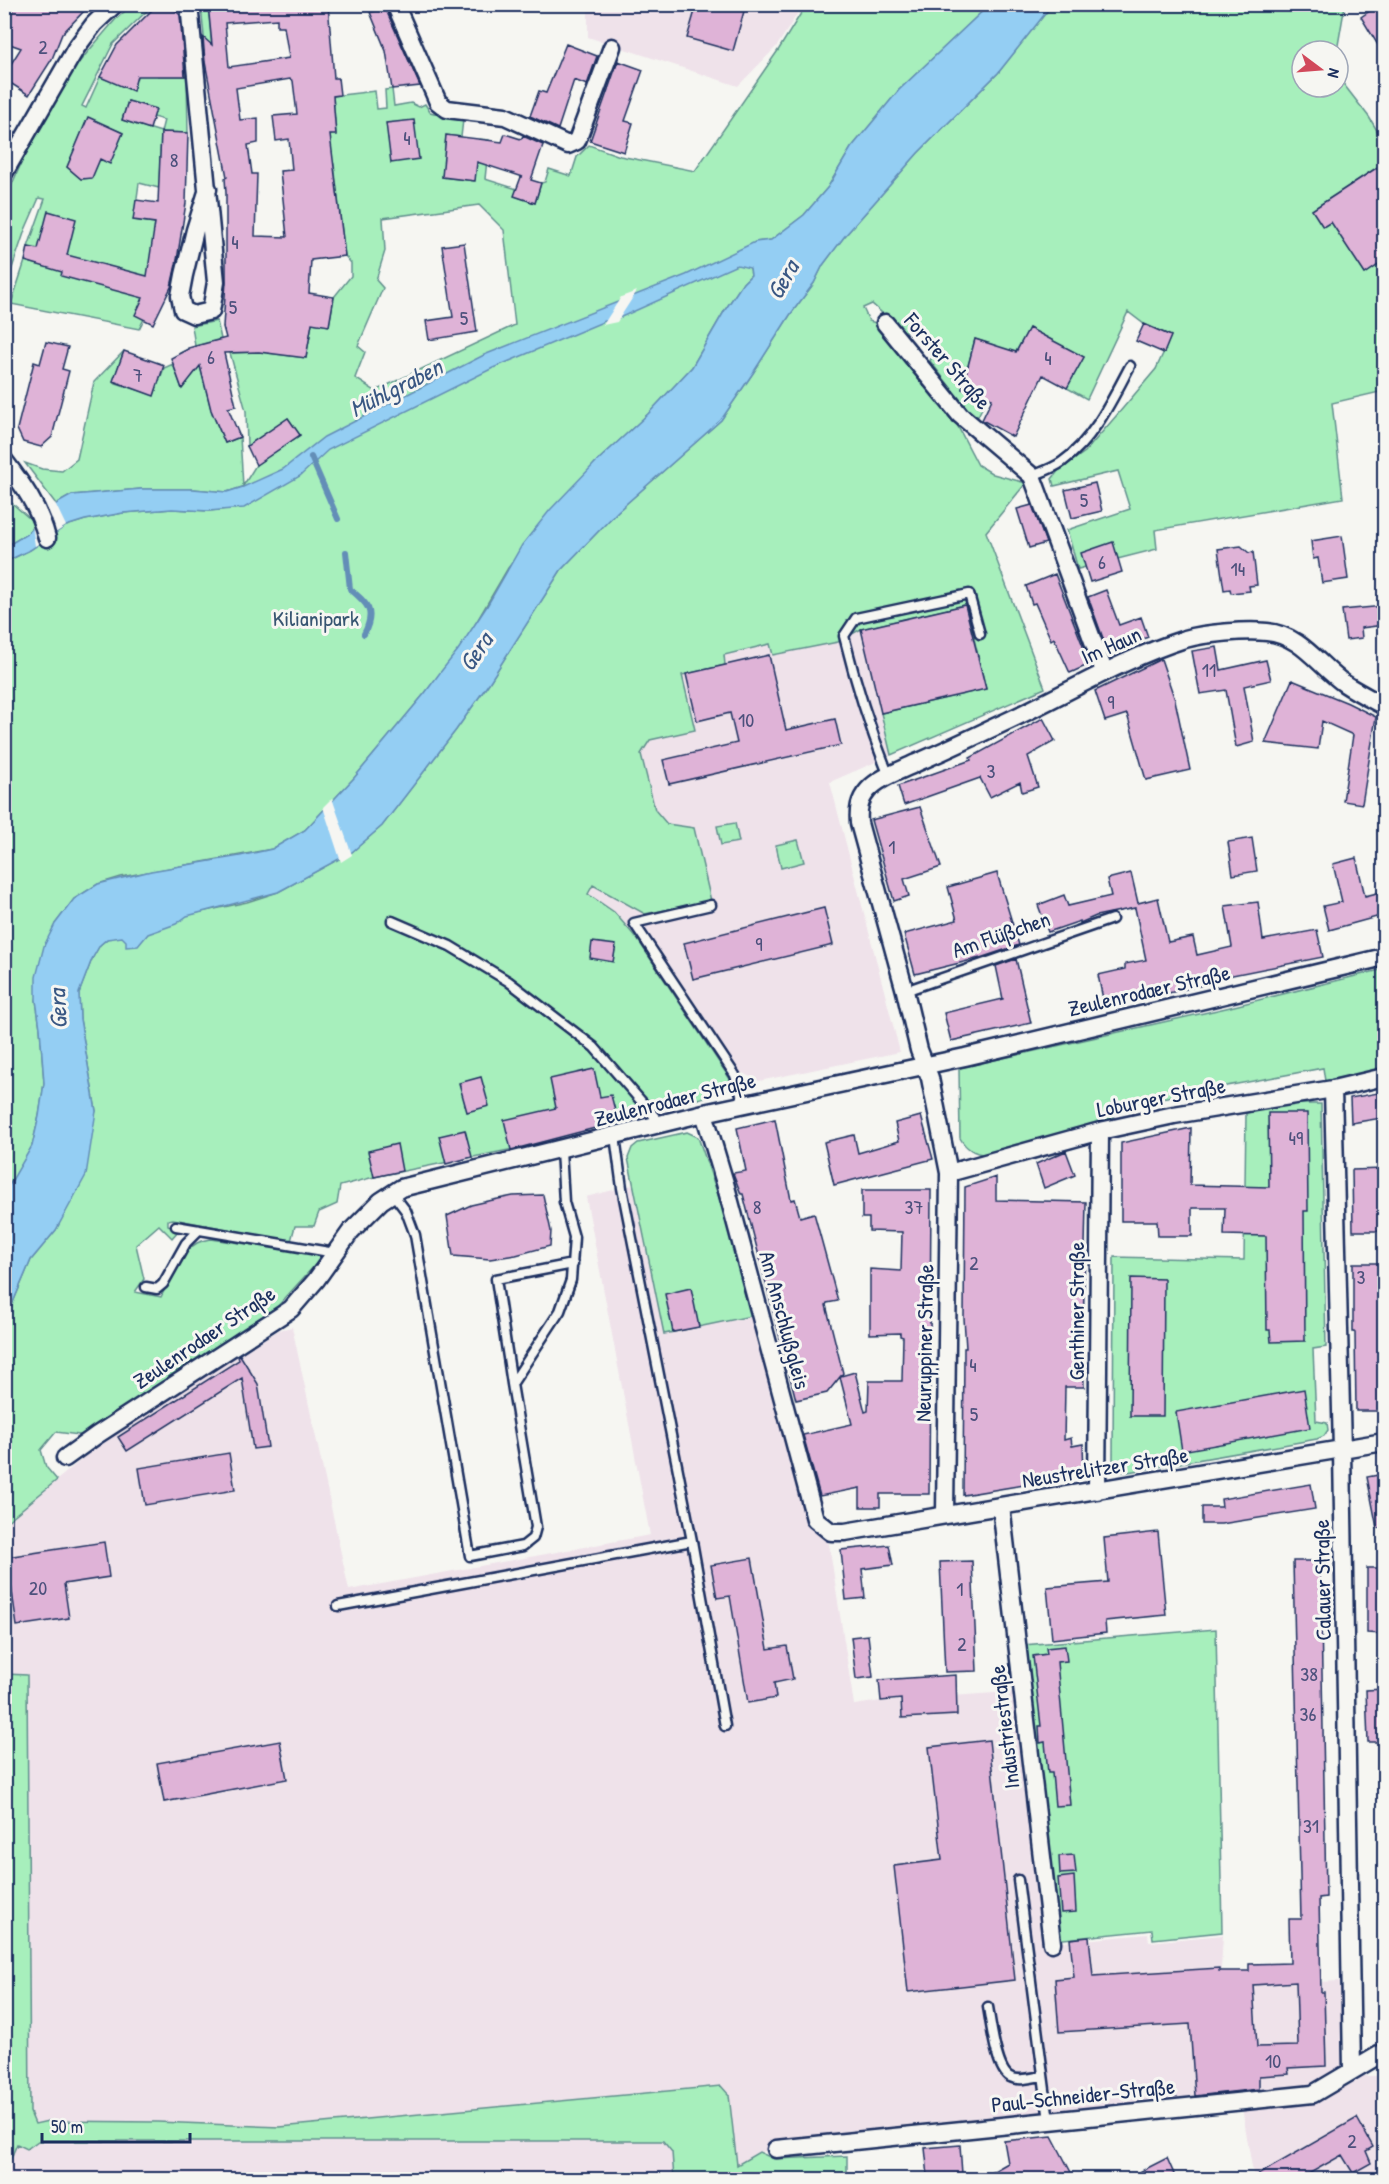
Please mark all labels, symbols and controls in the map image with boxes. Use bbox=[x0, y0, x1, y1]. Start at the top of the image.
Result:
house number: 2 bbox=[38, 33, 48, 60]
north arrow bbox=[1290, 39, 1350, 99]
text: N bbox=[1323, 66, 1346, 81]
house number: 4 bbox=[403, 124, 411, 151]
house number: 8 bbox=[170, 146, 178, 173]
house number: 4 bbox=[231, 228, 239, 255]
water label: Gera bbox=[758, 252, 807, 305]
house number: 5 bbox=[229, 293, 238, 320]
house number: 5 bbox=[460, 304, 469, 331]
street label: Forster Straße bbox=[897, 305, 999, 416]
house number: 6 bbox=[207, 343, 215, 370]
house number: 4 bbox=[1044, 344, 1052, 371]
water label: Mühlgraben bbox=[344, 349, 450, 425]
house number: 7 bbox=[133, 361, 143, 388]
house number: 5 bbox=[1080, 486, 1089, 513]
house number: 6 bbox=[1098, 548, 1106, 575]
house number: 14 bbox=[1231, 555, 1245, 582]
park label: Kilianipark bbox=[273, 603, 359, 633]
street label: Im Haun bbox=[1076, 619, 1146, 671]
water label: Gera bbox=[451, 624, 501, 677]
house number: 11 bbox=[1202, 656, 1216, 683]
house number: 9 bbox=[1107, 688, 1115, 715]
house number: 10 bbox=[738, 706, 754, 733]
house number: 3 bbox=[987, 757, 996, 784]
house number: 1 bbox=[888, 833, 896, 860]
street label: Am Flüßchen bbox=[948, 903, 1054, 965]
house number: 9 bbox=[755, 930, 763, 957]
street label: Zeulenrodaer Straße bbox=[1065, 957, 1233, 1023]
water label: Gera bbox=[40, 986, 74, 1030]
street label: Zeulenrodaer Straße bbox=[591, 1064, 759, 1134]
street label: Loburger Straße bbox=[1094, 1070, 1228, 1124]
house number: 49 bbox=[1289, 1124, 1303, 1151]
house number: 8 bbox=[753, 1193, 761, 1220]
house number: 37 bbox=[905, 1193, 924, 1220]
street label: Genthiner Straße bbox=[1061, 1242, 1091, 1380]
street label: Am Anschlußgleis bbox=[752, 1248, 818, 1392]
house number: 2 bbox=[969, 1249, 979, 1276]
house number: 3 bbox=[1357, 1263, 1366, 1290]
street label: Neuruppiner Straße bbox=[908, 1264, 940, 1422]
street label: Zeulenrodaer Straße bbox=[127, 1278, 281, 1396]
house number: 4 bbox=[969, 1351, 977, 1378]
house number: 5 bbox=[970, 1400, 979, 1427]
street label: Neustrelitzer Straße bbox=[1020, 1439, 1190, 1495]
street label: Calauer Straße bbox=[1306, 1519, 1338, 1641]
house number: 20 bbox=[29, 1574, 47, 1601]
house number: 1 bbox=[956, 1575, 964, 1602]
house number: 2 bbox=[957, 1630, 967, 1657]
house number: 38 bbox=[1300, 1660, 1318, 1687]
street label: Industriestraße bbox=[982, 1663, 1026, 1790]
house number: 36 bbox=[1300, 1700, 1316, 1727]
house number: 31 bbox=[1303, 1812, 1319, 1839]
house number: 10 bbox=[1265, 2047, 1281, 2074]
street label: Paul-Schneider-Straße bbox=[990, 2070, 1176, 2120]
scale bar bbox=[42, 2106, 190, 2144]
text: 50 m bbox=[51, 2114, 83, 2139]
house number: 2 bbox=[1347, 2127, 1357, 2154]

